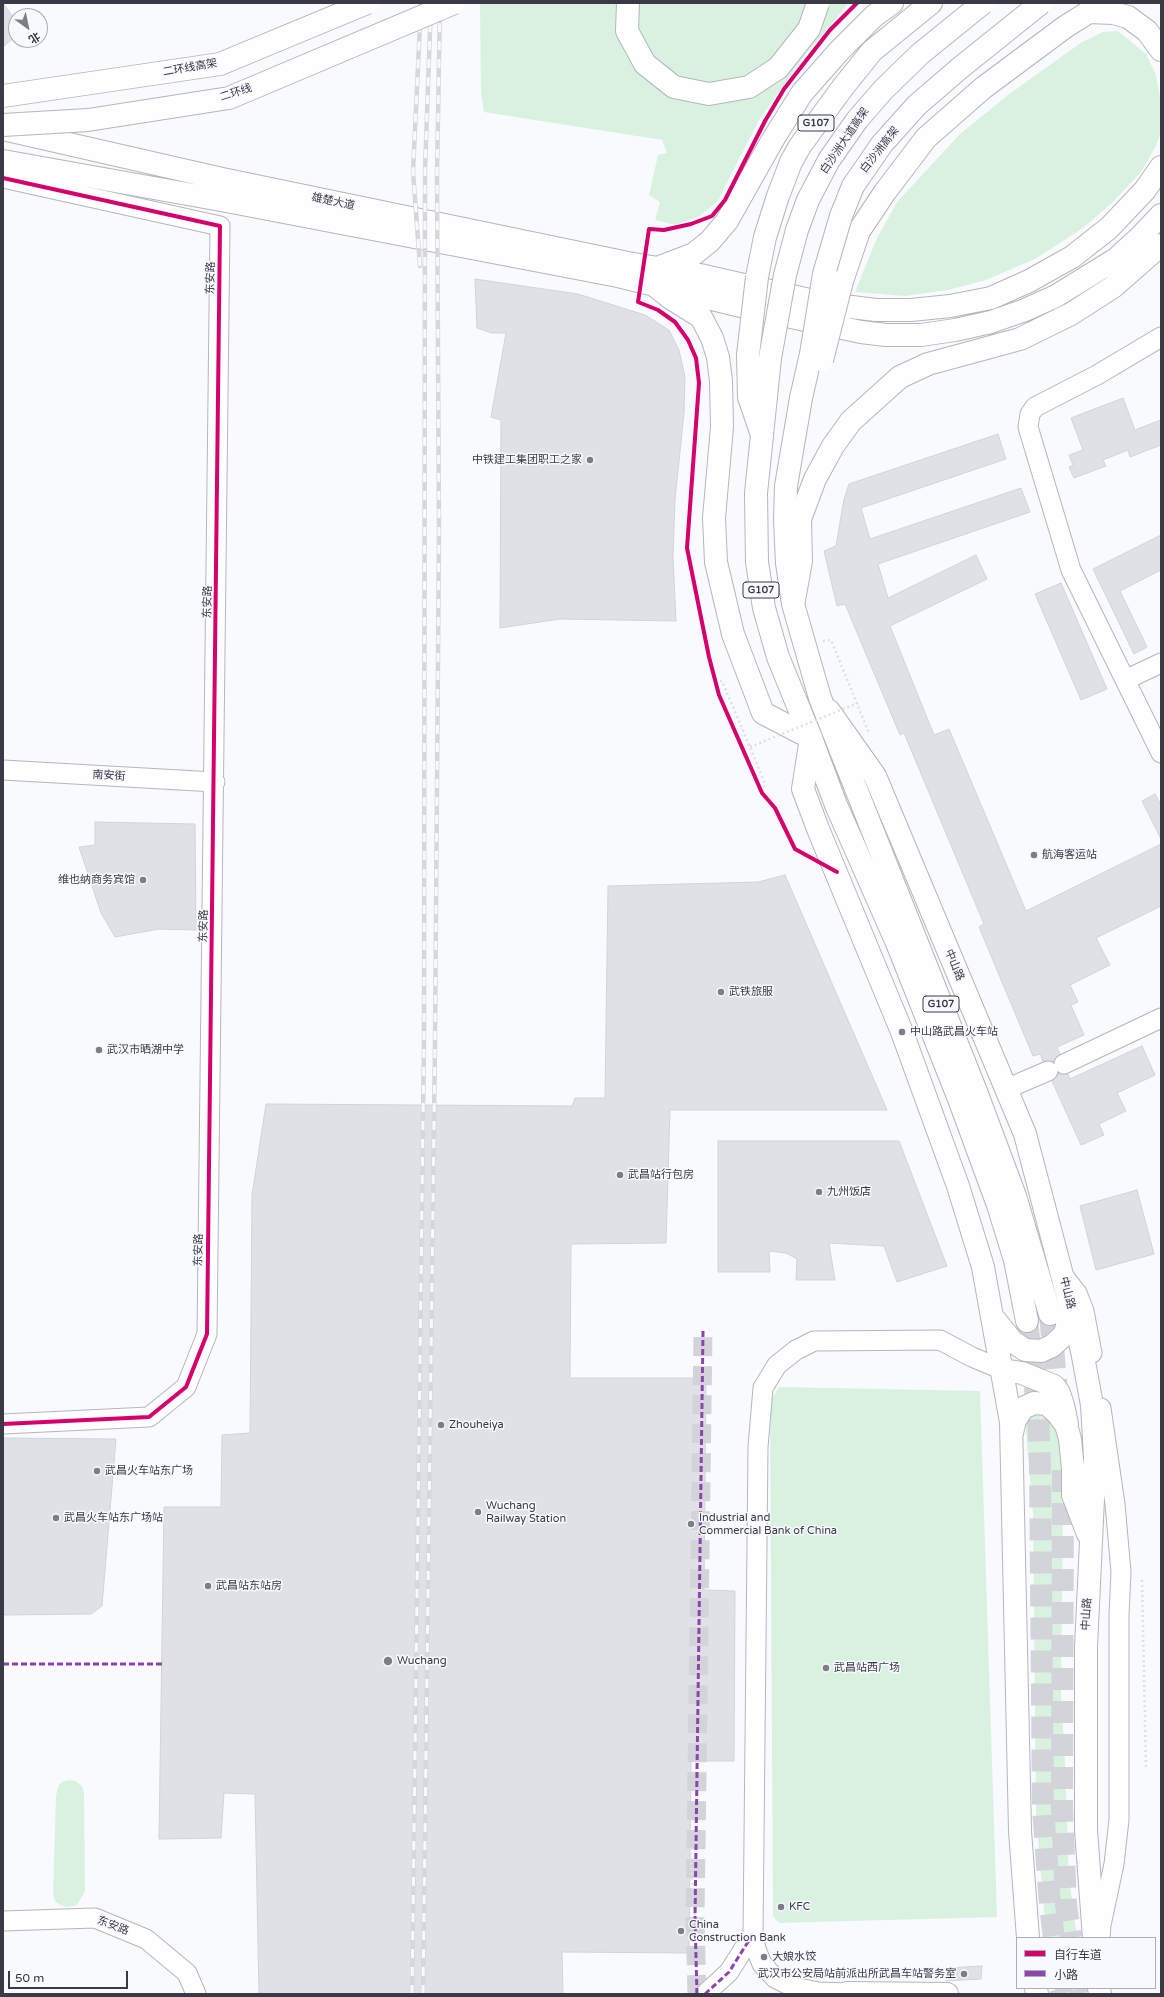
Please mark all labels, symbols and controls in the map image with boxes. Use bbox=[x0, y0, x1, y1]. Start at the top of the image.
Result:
north arrow bbox=[8, 8, 48, 48]
text: 北 bbox=[26, 29, 42, 46]
street label: 二环线高架 bbox=[162, 57, 218, 79]
street label: 二环线 bbox=[218, 82, 254, 104]
street label: 白沙洲大道高架 bbox=[818, 105, 872, 177]
road number: G107 bbox=[798, 115, 834, 131]
street label: 白沙洲高架 bbox=[858, 124, 902, 176]
street label: 雄楚大道 bbox=[310, 191, 356, 213]
street label: 东安路 bbox=[204, 261, 218, 295]
place label: 中铁建工集团职工之家 bbox=[472, 453, 582, 467]
marker: 中铁建工集团职工之家 bbox=[585, 455, 595, 465]
road number: G107 bbox=[743, 582, 779, 598]
street label: 东安路 bbox=[201, 585, 215, 619]
street label: 南安街 bbox=[92, 769, 126, 783]
place label: 航海客运站 bbox=[1042, 848, 1097, 862]
marker: 航海客运站 bbox=[1029, 850, 1039, 860]
place label: 维也纳商务宾馆 bbox=[58, 873, 135, 887]
marker: 维也纳商务宾馆 bbox=[138, 875, 148, 885]
street label: 东安路 bbox=[197, 909, 211, 943]
street label: 中山路 bbox=[941, 947, 967, 983]
place label: 武铁旅服 bbox=[729, 985, 773, 999]
marker: 武铁旅服 bbox=[716, 987, 726, 997]
road number: G107 bbox=[923, 996, 959, 1012]
place label: 中山路武昌火车站 bbox=[910, 1025, 998, 1039]
marker: 中山路武昌火车站 bbox=[897, 1027, 907, 1037]
place label: 武汉市晒湖中学 bbox=[107, 1043, 184, 1057]
marker: 武汉市晒湖中学 bbox=[94, 1045, 104, 1055]
place label: 武昌站行包房 bbox=[628, 1168, 694, 1182]
marker: 武昌站行包房 bbox=[615, 1170, 625, 1180]
place label: 九州饭店 bbox=[827, 1185, 871, 1199]
marker: 九州饭店 bbox=[814, 1187, 824, 1197]
street label: 东安路 bbox=[192, 1233, 206, 1267]
street label: 中山路 bbox=[1057, 1275, 1077, 1311]
place label: Zhouheiya bbox=[449, 1418, 504, 1432]
marker: Zhouheiya bbox=[436, 1420, 446, 1430]
place label: 武昌火车站东广场 bbox=[105, 1464, 193, 1478]
marker: 武昌火车站东广场 bbox=[92, 1466, 102, 1476]
place label: Wuchang Railway Station bbox=[486, 1499, 566, 1525]
marker: Wuchang Railway Station bbox=[473, 1507, 483, 1517]
place label: 武昌火车站东广场站 bbox=[64, 1511, 163, 1525]
place label: Industrial and Commercial Bank of China bbox=[699, 1511, 837, 1537]
marker: 武昌火车站东广场站 bbox=[51, 1513, 61, 1523]
marker: Industrial and Commercial Bank of China bbox=[686, 1519, 696, 1529]
place label: 武昌站东站房 bbox=[216, 1579, 282, 1593]
marker: 武昌站东站房 bbox=[203, 1581, 213, 1591]
street label: 中山路 bbox=[1080, 1597, 1094, 1631]
place label: Wuchang bbox=[397, 1654, 447, 1668]
marker: Wuchang bbox=[382, 1655, 394, 1667]
place label: 武昌站西广场 bbox=[834, 1661, 900, 1675]
marker: 武昌站西广场 bbox=[821, 1663, 831, 1673]
place label: KFC bbox=[789, 1900, 810, 1914]
marker: KFC bbox=[776, 1902, 786, 1912]
street label: 东安路 bbox=[95, 1914, 131, 1938]
place label: China Construction Bank bbox=[689, 1918, 786, 1944]
marker: China Construction Bank bbox=[676, 1926, 686, 1936]
legend bbox=[1016, 1937, 1156, 1989]
text: 自行车道 bbox=[1054, 1948, 1102, 1962]
place label: 大娘水饺 bbox=[772, 1950, 816, 1964]
marker: 大娘水饺 bbox=[759, 1952, 769, 1962]
scale bar bbox=[10, 1963, 130, 1989]
place label: 武汉市公安局站前派出所武昌车站警务室 bbox=[758, 1967, 956, 1981]
text: 小路 bbox=[1054, 1968, 1078, 1982]
marker: 武汉市公安局站前派出所武昌车站警务室 bbox=[959, 1969, 969, 1979]
text: 50 m bbox=[15, 1971, 44, 1985]

